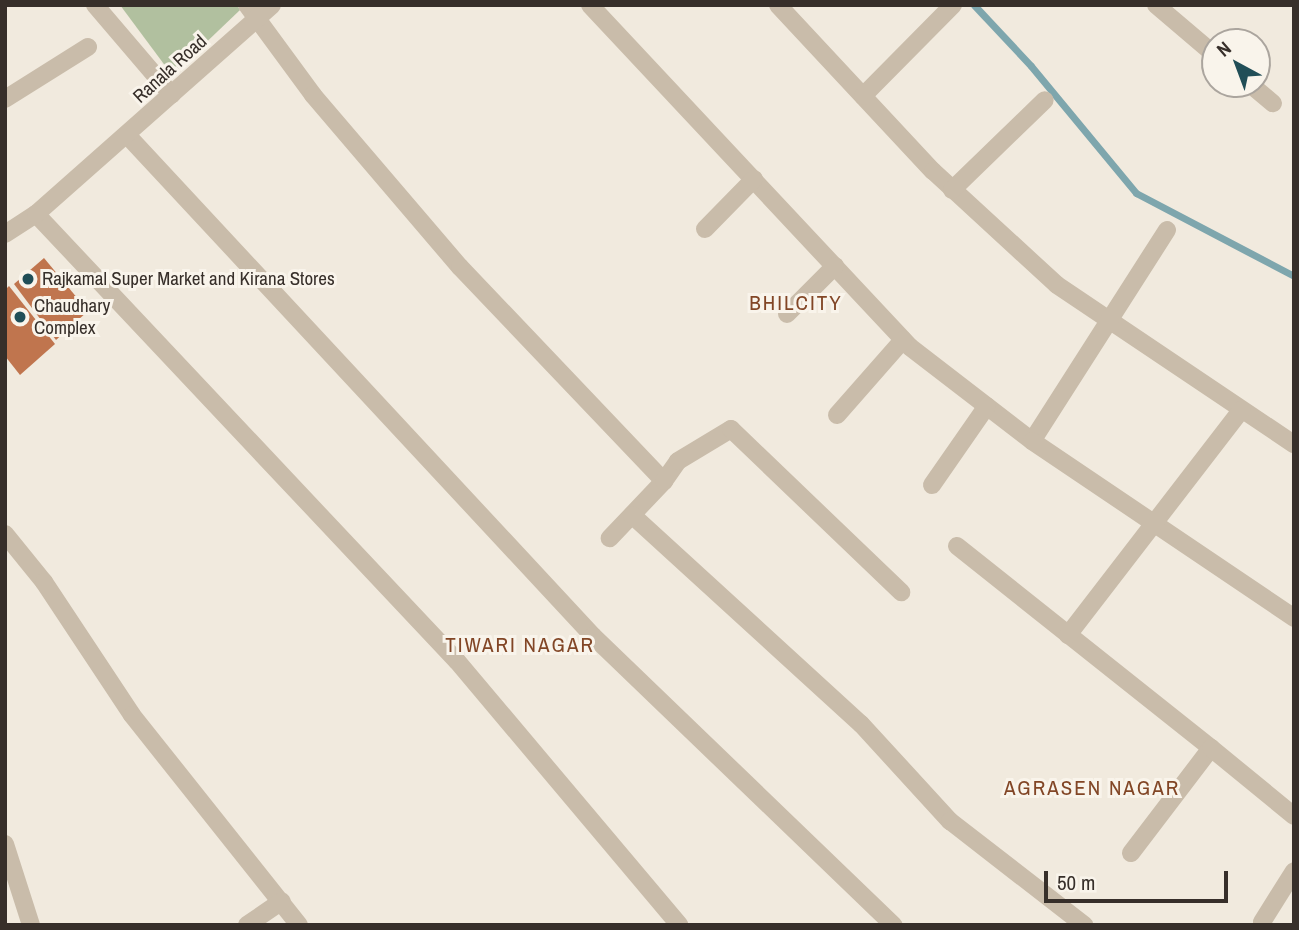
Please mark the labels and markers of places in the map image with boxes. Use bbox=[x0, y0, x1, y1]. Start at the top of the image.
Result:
place label: Rajkamal Super Market and Kirana Stores bbox=[42, 268, 335, 290]
marker: Rajkamal Super Market and Kirana Stores bbox=[20, 271, 36, 287]
place label: Chaudhary Complex bbox=[34, 295, 110, 339]
marker: Chaudhary Complex bbox=[12, 309, 28, 325]

